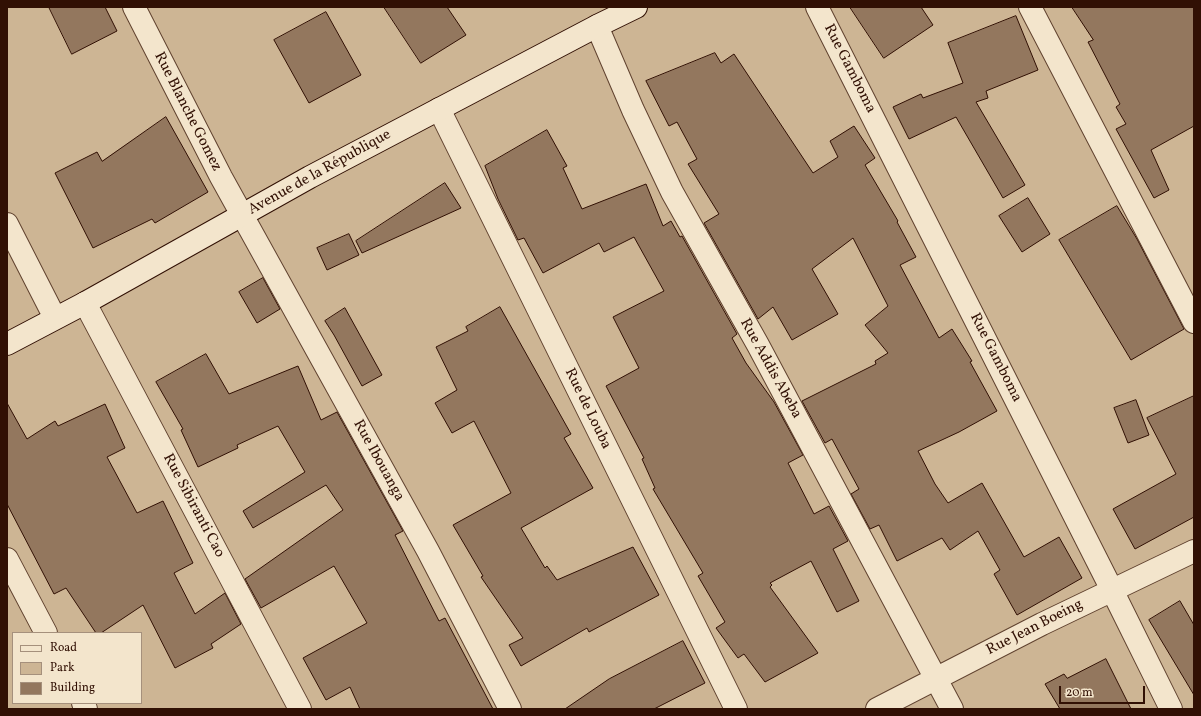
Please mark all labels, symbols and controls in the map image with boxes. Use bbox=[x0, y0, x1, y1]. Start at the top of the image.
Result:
street label: Rue Gamboma bbox=[819, 21, 879, 117]
street label: Rue Blanche Gomez bbox=[149, 49, 225, 175]
street label: Avenue de la République bbox=[245, 126, 395, 220]
street label: Rue Gamboma bbox=[965, 310, 1025, 406]
street label: Rue Addis Abeba bbox=[735, 316, 805, 422]
street label: Rue de Louba bbox=[560, 366, 614, 452]
street label: Rue Ibouanga bbox=[348, 417, 408, 505]
street label: Rue Sibiranti Cao bbox=[158, 451, 228, 561]
street label: Rue Jean Boeing bbox=[984, 596, 1086, 660]
legend bbox=[12, 632, 142, 704]
text: Road bbox=[50, 640, 77, 656]
text: Park bbox=[50, 660, 75, 676]
scale bar bbox=[1061, 678, 1147, 704]
text: Building bbox=[50, 680, 95, 696]
text: 20 m bbox=[1066, 685, 1093, 701]

